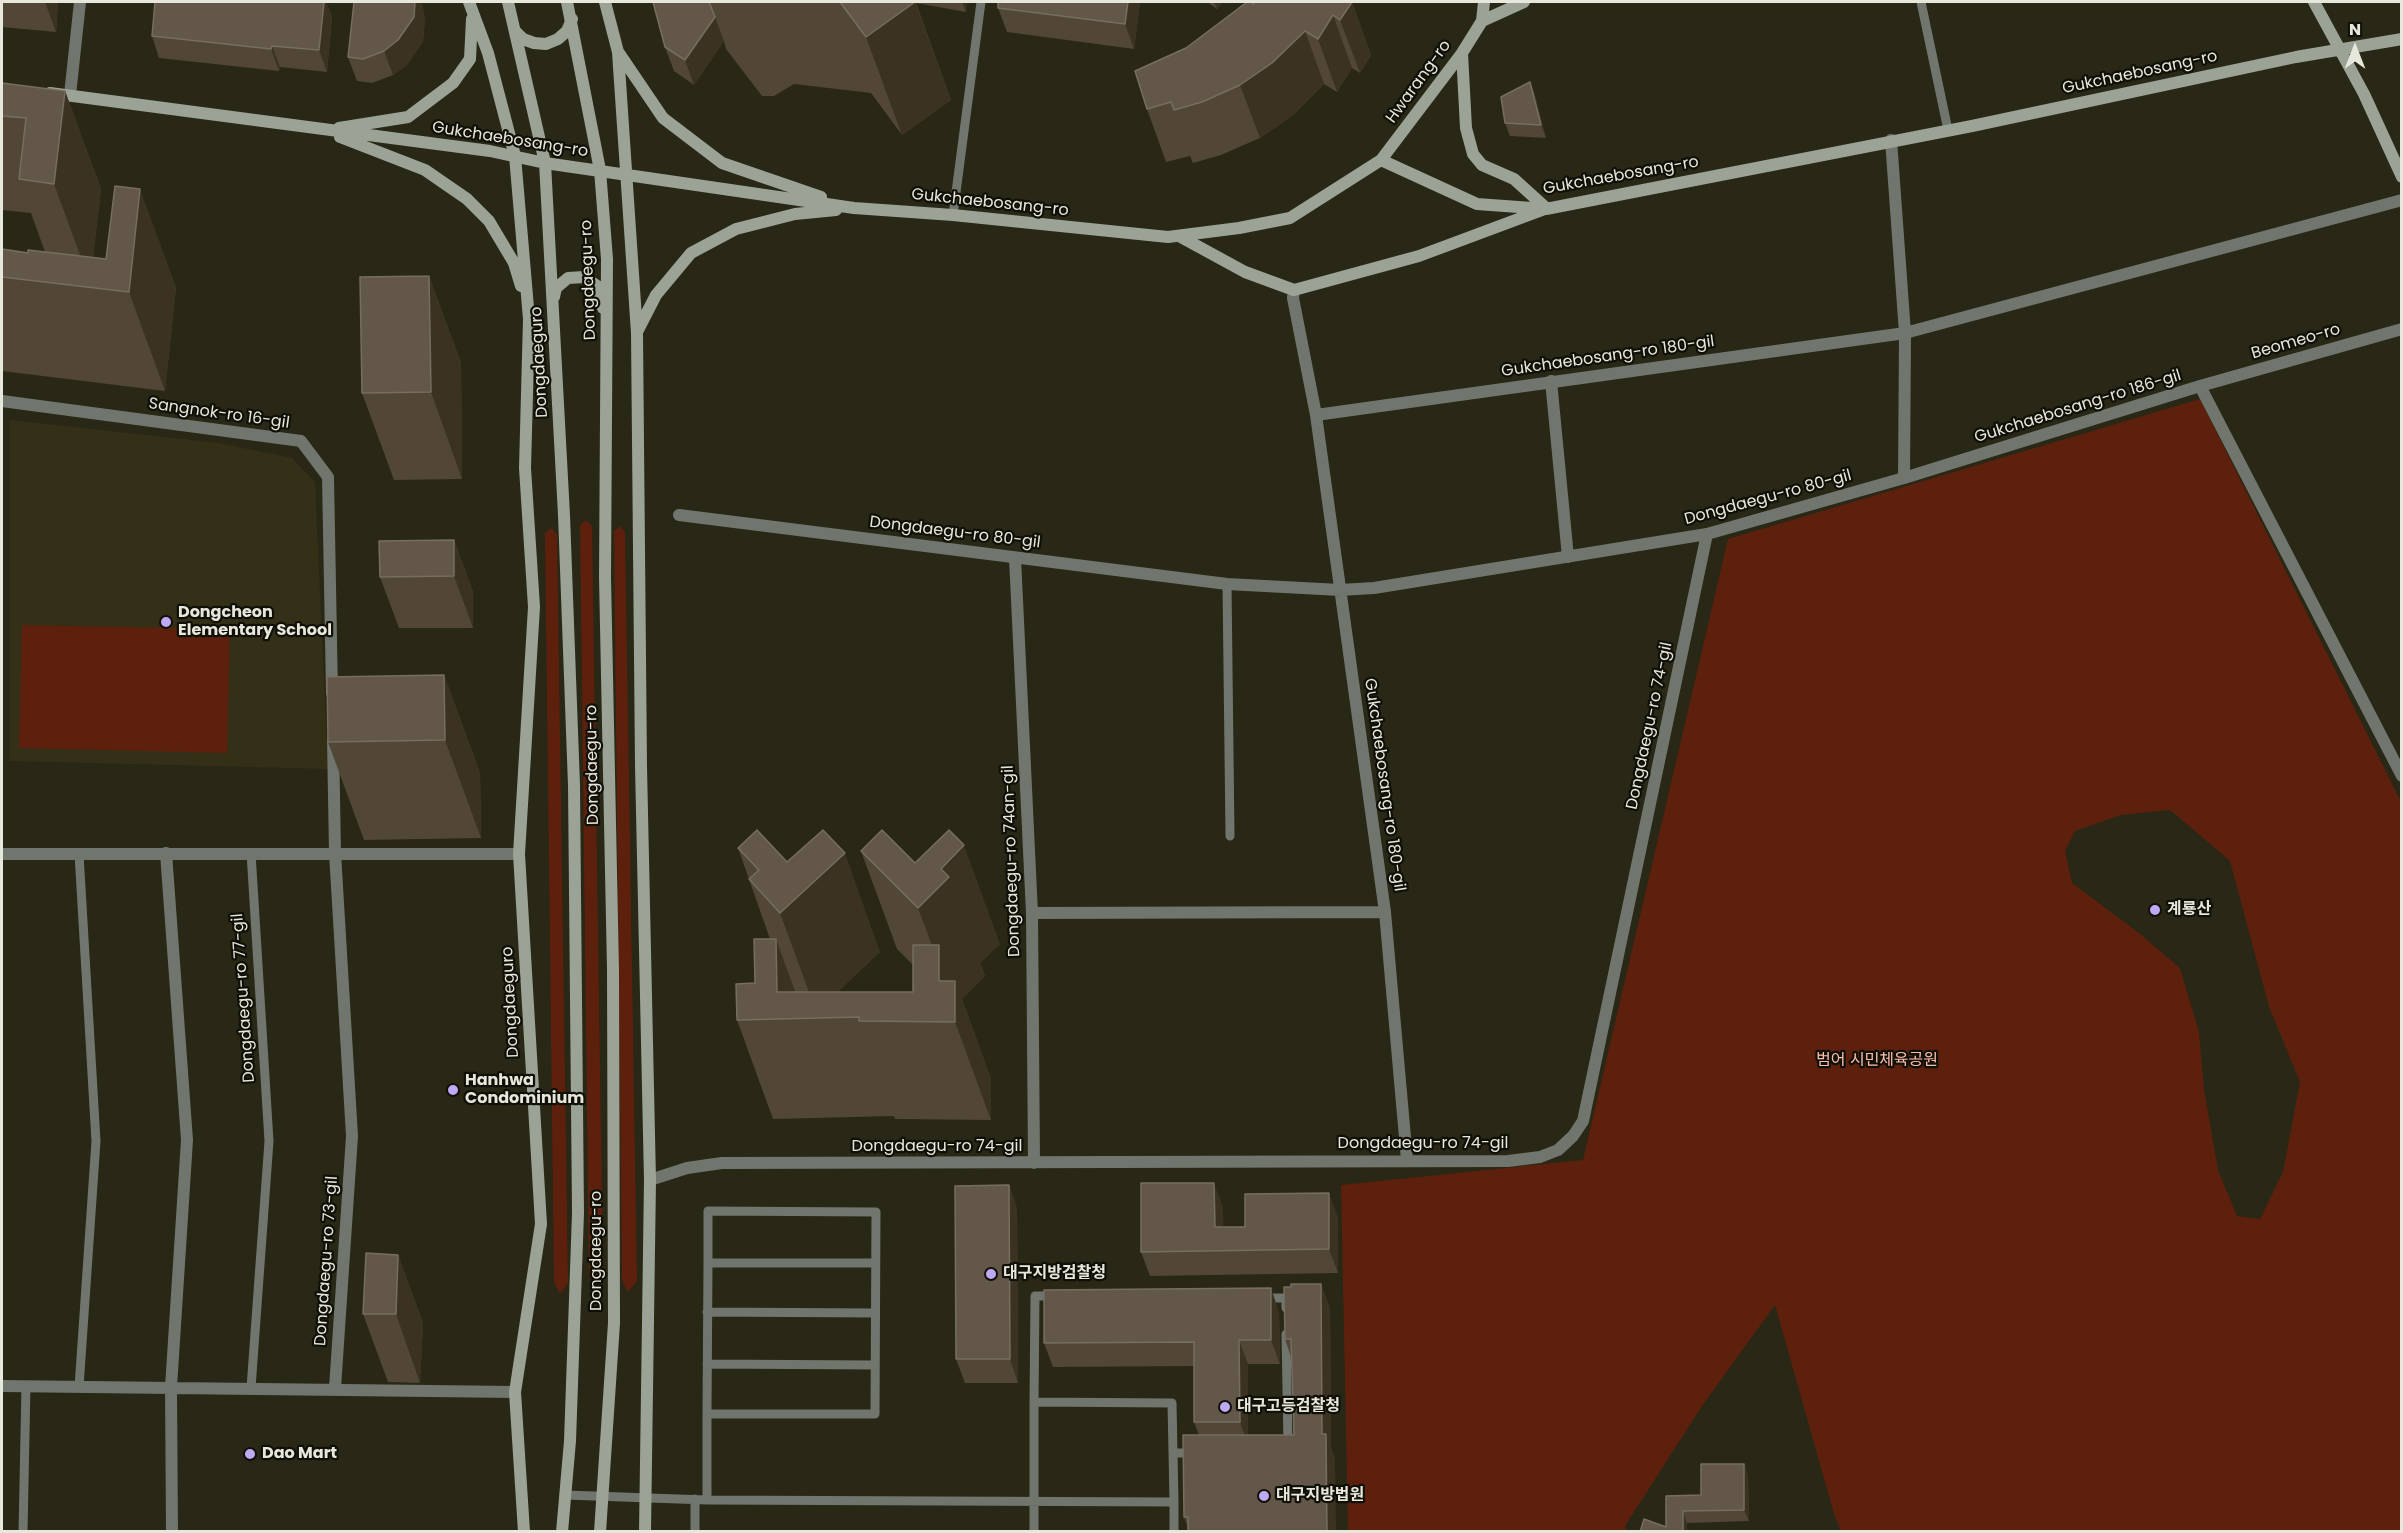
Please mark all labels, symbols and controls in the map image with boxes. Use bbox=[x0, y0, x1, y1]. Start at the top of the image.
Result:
north arrow bbox=[2325, 18, 2385, 78]
text: N bbox=[2349, 18, 2361, 41]
street label: Hwarang-ro bbox=[1382, 37, 1456, 127]
street label: Gukchaebosang-ro bbox=[2061, 47, 2219, 99]
street label: Gukchaebosang-ro bbox=[431, 118, 589, 162]
street label: Gukchaebosang-ro bbox=[1542, 153, 1700, 199]
street label: Gukchaebosang-ro bbox=[910, 185, 1070, 221]
street label: Dongdaegu-ro bbox=[577, 220, 601, 340]
street label: Dongdaeguro bbox=[527, 306, 553, 418]
street label: Beomeo-ro bbox=[2249, 320, 2343, 364]
street label: Gukchaebosang-ro 180-gil bbox=[1500, 333, 1716, 381]
street label: Gukchaebosang-ro 186-gil bbox=[1972, 366, 2184, 448]
street label: Sangnok-ro 16-gil bbox=[147, 395, 291, 433]
street label: Dongdaegu-ro 80-gil bbox=[1682, 466, 1854, 530]
street label: Dongdaegu-ro 80-gil bbox=[868, 513, 1042, 553]
place label: Dongcheon Elementary School bbox=[178, 603, 332, 641]
marker: Dongcheon Elementary School bbox=[159, 615, 173, 629]
street label: Dongdaegu-ro 74-gil bbox=[1623, 640, 1677, 812]
street label: Gukchaebosang-ro 180-gil bbox=[1360, 677, 1408, 893]
street label: Dongdaegu-ro bbox=[582, 705, 604, 825]
street label: Dongdaegu-ro 74an-gil bbox=[999, 765, 1025, 957]
place label: 계룡산 bbox=[2167, 900, 2211, 920]
marker: 계룡산 bbox=[2148, 903, 2162, 917]
street label: Dongdaegu-ro 77-gil bbox=[229, 913, 259, 1083]
street label: Dongdaeguro bbox=[498, 946, 524, 1058]
park label: 범어 시민체육공원 bbox=[1816, 1051, 1938, 1071]
place label: Hanhwa Condominium bbox=[465, 1071, 584, 1109]
marker: Hanhwa Condominium bbox=[446, 1083, 460, 1097]
street label: Dongdaegu-ro 74-gil bbox=[1338, 1134, 1508, 1154]
street label: Dongdaegu-ro 74-gil bbox=[852, 1137, 1022, 1157]
street label: Dongdaegu-ro 73-gil bbox=[311, 1175, 343, 1347]
street label: Dongdaegu-ro bbox=[587, 1191, 607, 1311]
place label: 대구지방검찰청 bbox=[1003, 1264, 1106, 1284]
marker: 대구지방검찰청 bbox=[984, 1267, 998, 1281]
place label: 대구고등검찰청 bbox=[1237, 1397, 1340, 1417]
marker: 대구고등검찰청 bbox=[1218, 1400, 1232, 1414]
place label: Dao Mart bbox=[262, 1444, 337, 1464]
marker: Dao Mart bbox=[243, 1447, 257, 1461]
place label: 대구지방법원 bbox=[1276, 1486, 1364, 1506]
marker: 대구지방법원 bbox=[1257, 1489, 1271, 1503]

